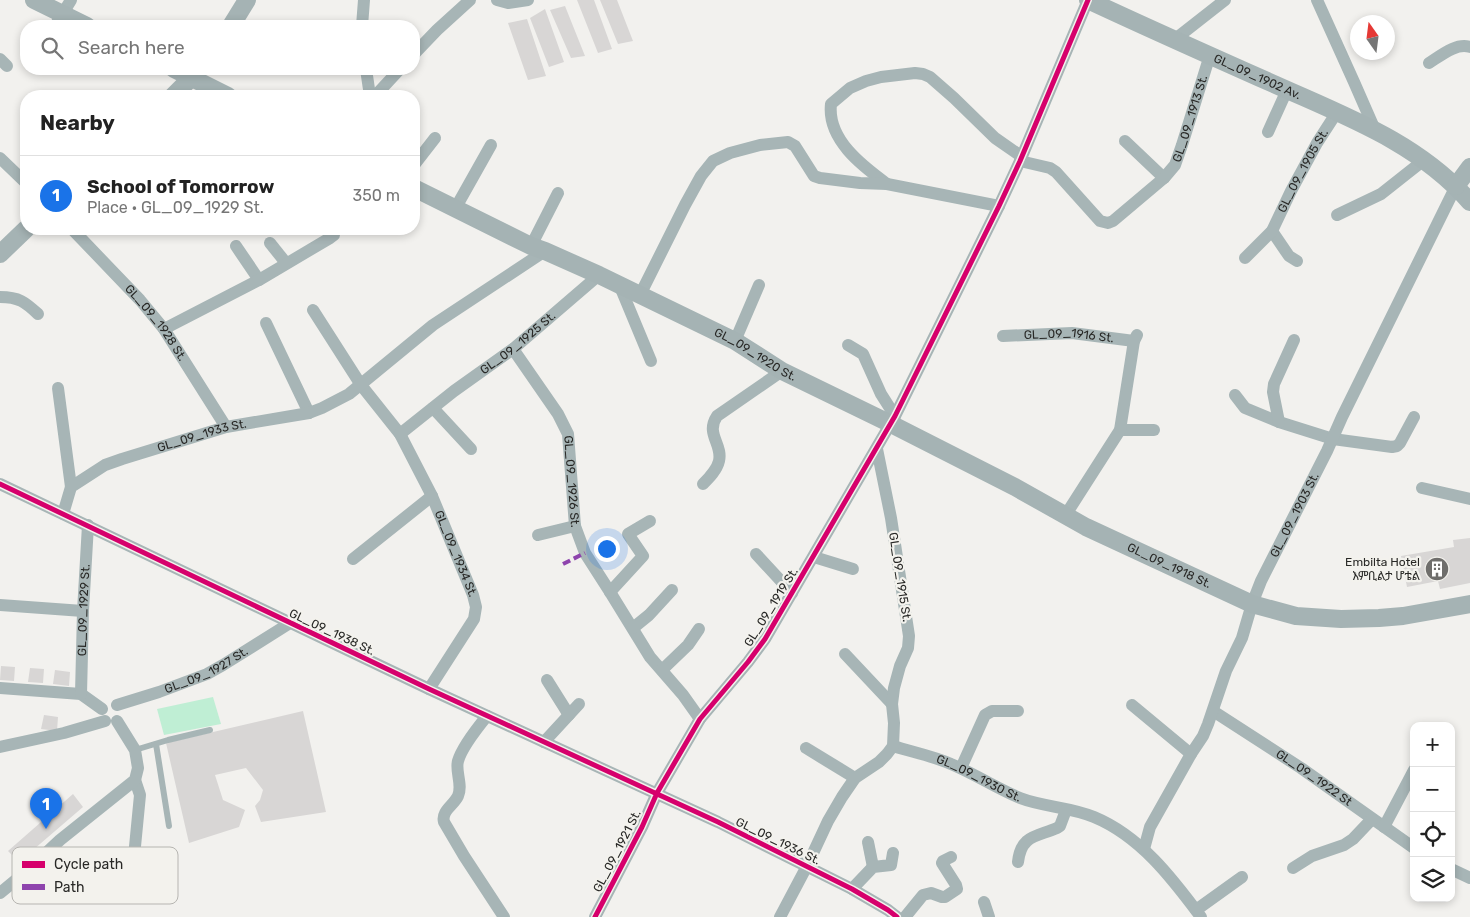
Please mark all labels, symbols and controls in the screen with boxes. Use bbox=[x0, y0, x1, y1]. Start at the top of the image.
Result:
north arrow bbox=[1350, 15, 1395, 60]
search box bbox=[20, 20, 420, 75]
icon: search bbox=[38, 34, 66, 62]
text: Search here bbox=[78, 36, 185, 59]
street label: GL_09_1902 Av. bbox=[1212, 51, 1303, 102]
street label: GL_09_1913 St. bbox=[1170, 73, 1210, 164]
text: Nearby bbox=[40, 110, 115, 135]
street label: GL_09_1905 St. bbox=[1275, 126, 1331, 215]
text: School of Tomorrow bbox=[87, 175, 274, 198]
text: 1 bbox=[52, 186, 60, 205]
text: 350 m bbox=[353, 186, 400, 205]
text: Place · GL_09_1929 St. bbox=[87, 198, 264, 217]
street label: GL_09_1928 St. bbox=[122, 282, 189, 364]
street label: GL_09_1925 St. bbox=[478, 309, 558, 377]
street label: GL_09_1920 St. bbox=[712, 325, 798, 384]
street label: GL_09_1916 St. bbox=[1023, 326, 1115, 345]
street label: GL_09_1933 St. bbox=[155, 417, 248, 455]
street label: GL_09_1926 St. bbox=[561, 435, 582, 528]
street label: GL_09_1903 St. bbox=[1267, 470, 1322, 560]
street label: GL_09_1934 St. bbox=[432, 508, 480, 598]
street label: GL_09_1915 St. bbox=[886, 531, 914, 623]
your location bbox=[594, 536, 620, 562]
street label: GL_09_1918 St. bbox=[1125, 540, 1213, 591]
place label: Embilta Hotel እምቢልታ ሆቴል bbox=[1345, 555, 1420, 583]
building icon: Embilta Hotel እምቢልታ ሆቴል bbox=[1424, 556, 1450, 582]
street label: GL_09_1929 St. bbox=[75, 564, 93, 656]
street label: GL_09_1919 St. bbox=[741, 565, 801, 649]
street label: GL_09_1938 St. bbox=[287, 606, 377, 658]
street label: GL_09_1927 St. bbox=[163, 644, 250, 696]
map controls bbox=[1410, 722, 1455, 902]
button: + bbox=[1410, 722, 1455, 767]
street label: GL_09_1922 St bbox=[1273, 747, 1355, 809]
street label: GL_09_1930 St. bbox=[935, 752, 1023, 805]
button: − bbox=[1410, 767, 1455, 812]
pin: 1 bbox=[30, 788, 62, 829]
street label: GL_09_1921 St. bbox=[590, 808, 644, 894]
button: locate bbox=[1410, 812, 1455, 857]
street label: GL_09_1936 St. bbox=[733, 814, 823, 868]
legend bbox=[12, 847, 178, 904]
text: Cycle path bbox=[54, 856, 123, 873]
button: layers bbox=[1410, 857, 1455, 902]
text: Path bbox=[54, 879, 85, 896]

